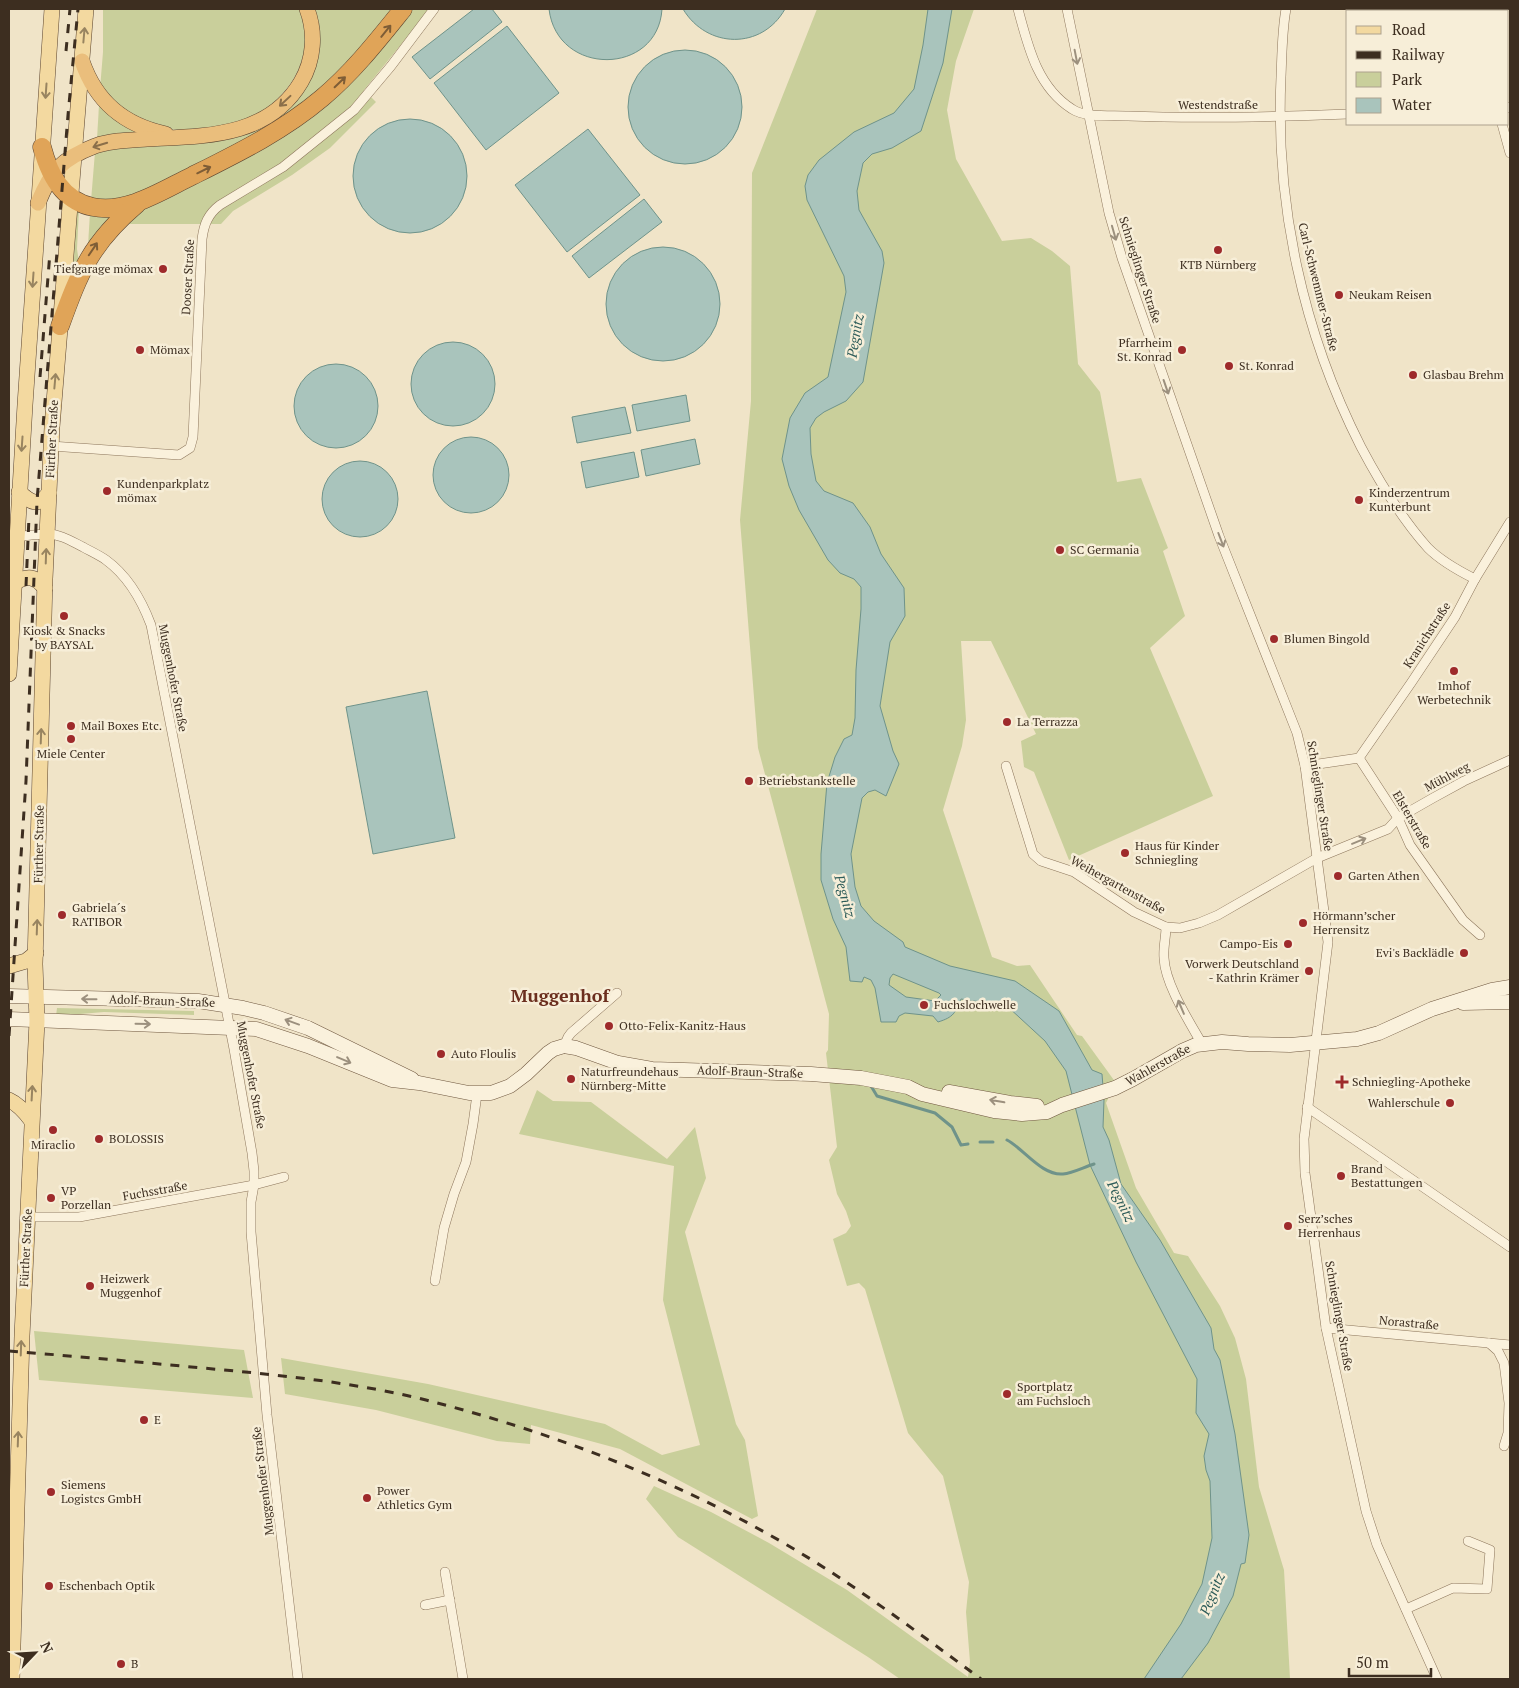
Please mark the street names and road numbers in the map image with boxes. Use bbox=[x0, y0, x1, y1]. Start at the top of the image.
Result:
street label: Westendstraße bbox=[1178, 97, 1258, 112]
street label: Schnieglinger Straße bbox=[1116, 214, 1165, 325]
street label: Carl-Schwemmer-Straße bbox=[1295, 221, 1342, 353]
street label: Dooser Straße bbox=[178, 239, 197, 315]
street label: Fürther Straße bbox=[42, 399, 61, 478]
street label: Kranichstraße bbox=[1400, 599, 1454, 671]
street label: Muggenhofer Straße bbox=[156, 623, 191, 733]
street label: Schnieglinger Straße bbox=[1304, 740, 1337, 852]
street label: Mühlweg bbox=[1422, 758, 1472, 795]
street label: Elsterstraße bbox=[1390, 788, 1435, 852]
street label: Fürther Straße bbox=[30, 805, 47, 883]
street label: Weihergartenstraße bbox=[1068, 852, 1168, 917]
street label: Adolf-Braun-Straße bbox=[109, 991, 215, 1010]
street label: Muggenhofer Straße bbox=[234, 1020, 269, 1130]
street label: Wahlerstraße bbox=[1123, 1041, 1193, 1089]
street label: Adolf-Braun-Straße bbox=[697, 1062, 803, 1081]
street label: Fuchsstraße bbox=[121, 1177, 188, 1204]
street label: Fürther Straße bbox=[16, 1208, 35, 1287]
street label: Schnieglinger Straße bbox=[1322, 1260, 1357, 1372]
street label: Norastraße bbox=[1378, 1312, 1440, 1333]
street label: Muggenhofer Straße bbox=[248, 1426, 277, 1536]

